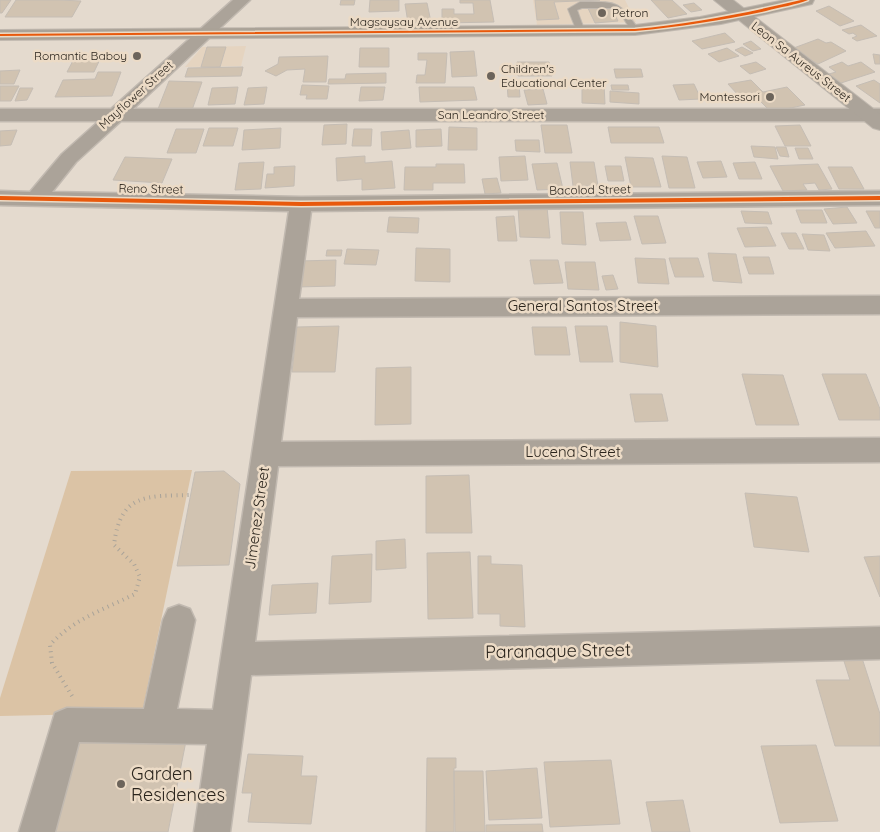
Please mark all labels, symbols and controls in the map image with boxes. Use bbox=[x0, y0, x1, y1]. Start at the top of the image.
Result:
place label: Petron bbox=[612, 5, 648, 20]
marker: Petron bbox=[596, 7, 608, 19]
street label: Magsaysay Avenue bbox=[350, 14, 458, 29]
street label: Leon Sa Aureus Street bbox=[749, 18, 854, 105]
place label: Romantic Baboy bbox=[34, 48, 127, 63]
marker: Romantic Baboy bbox=[131, 50, 143, 62]
street label: Mayflower Street bbox=[95, 57, 176, 132]
place label: Children's Educational Center bbox=[501, 61, 607, 90]
marker: Children's Educational Center bbox=[485, 70, 497, 82]
place label: Montessori bbox=[699, 89, 760, 104]
marker: Montessori bbox=[764, 91, 776, 103]
street label: San Leandro Street bbox=[438, 107, 544, 122]
street label: Reno Street bbox=[118, 180, 184, 197]
street label: Bacolod Street bbox=[549, 181, 631, 198]
street label: General Santos Street bbox=[508, 296, 658, 315]
street label: Lucena Street bbox=[525, 442, 621, 461]
street label: Jimenez Street bbox=[240, 465, 273, 570]
street label: Paranaque Street bbox=[485, 638, 631, 663]
place label: Garden Residences bbox=[131, 762, 225, 806]
marker: Garden Residences bbox=[115, 778, 127, 790]

